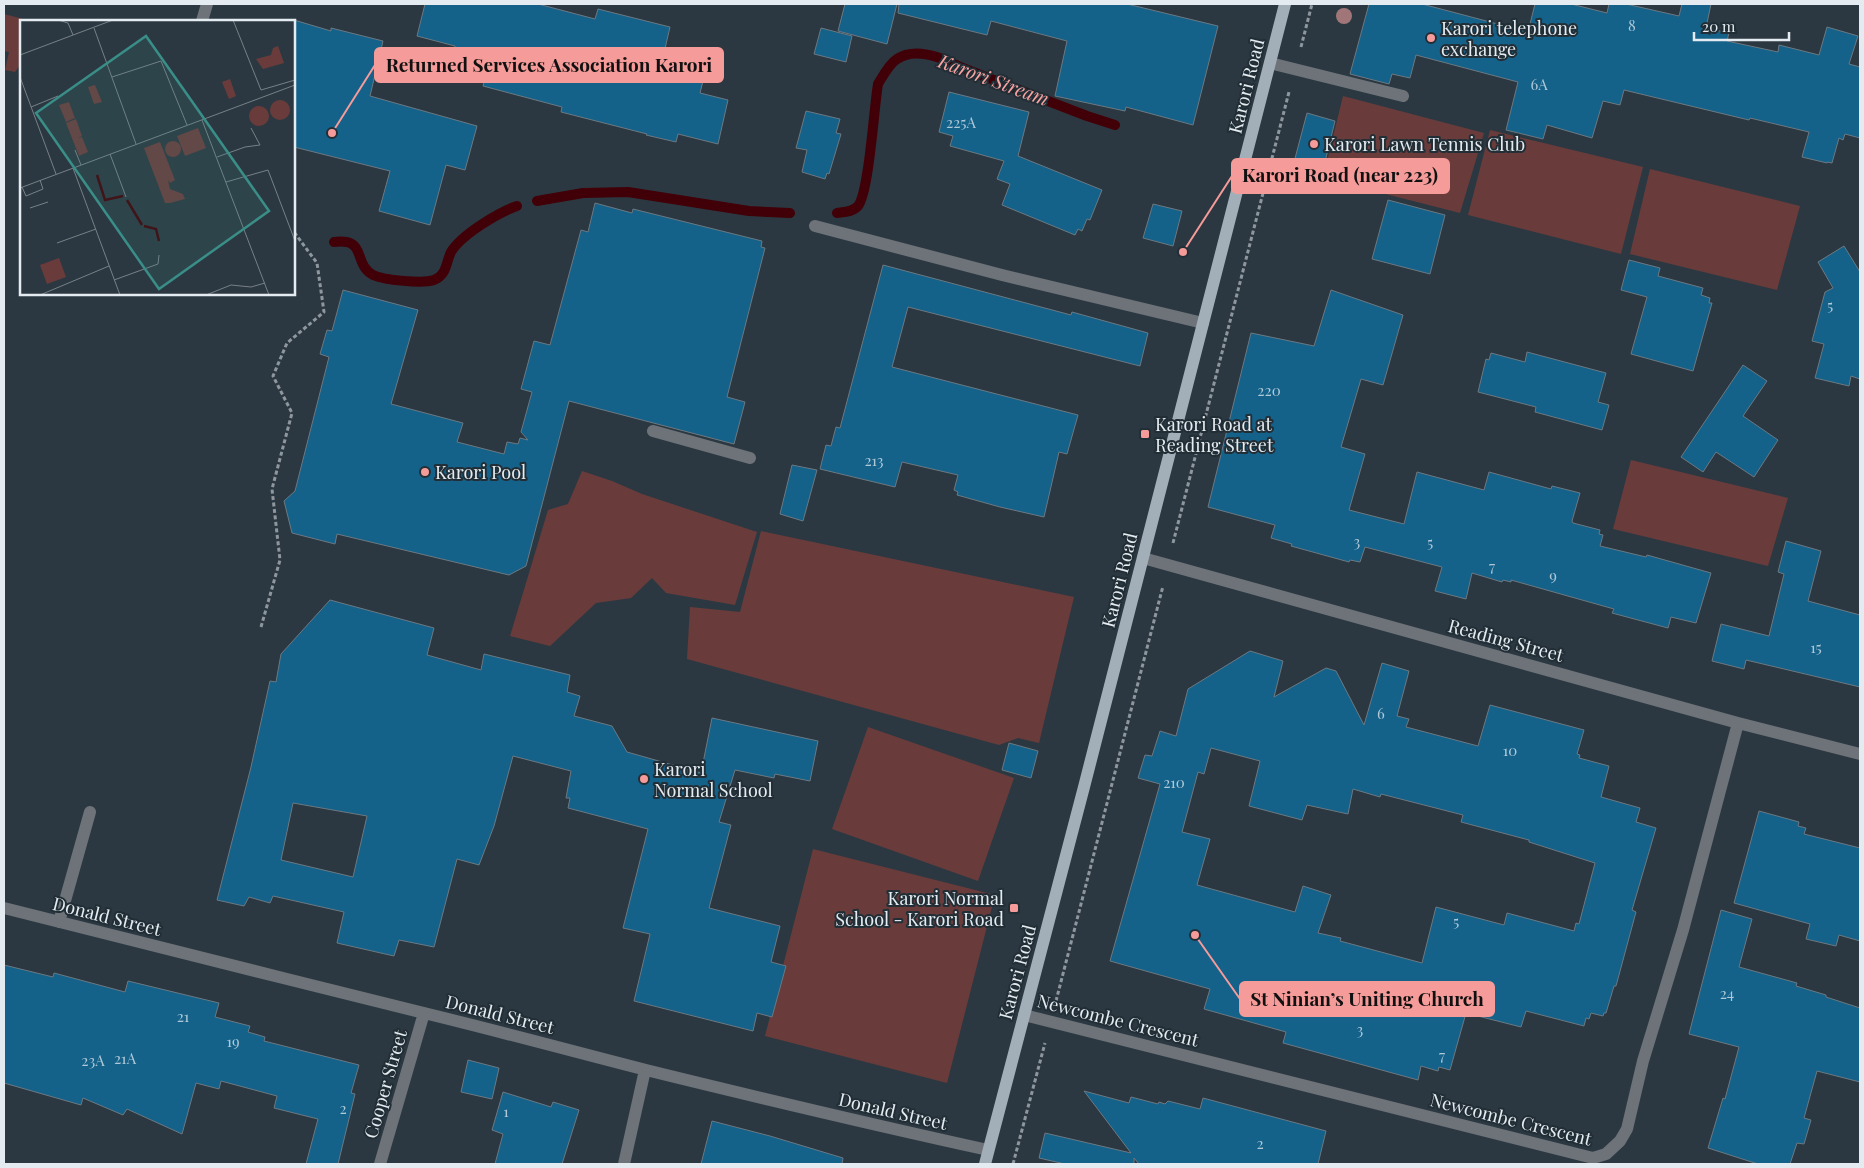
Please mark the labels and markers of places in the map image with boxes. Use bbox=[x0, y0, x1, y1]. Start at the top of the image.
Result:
place label: Karori telephone exchange bbox=[1441, 16, 1577, 61]
marker: Karori telephone exchange bbox=[1425, 32, 1437, 44]
callout: Returned Services Association Karori bbox=[375, 48, 723, 82]
place label: Karori Lawn Tennis Club bbox=[1324, 132, 1525, 156]
marker: Karori Lawn Tennis Club bbox=[1308, 138, 1320, 150]
callout: Karori Road (near 223) bbox=[1232, 159, 1449, 193]
place label: Karori Road at Reading Street bbox=[1155, 412, 1274, 457]
marker: Karori Road at Reading Street bbox=[1139, 428, 1151, 440]
place label: Karori Pool bbox=[435, 460, 526, 484]
marker: Karori Pool bbox=[419, 466, 431, 478]
place label: Karori Normal School bbox=[654, 757, 773, 802]
marker: Karori Normal School bbox=[638, 773, 650, 785]
place label: Karori Normal School - Karori Road bbox=[835, 886, 1005, 931]
marker: Karori Normal School - Karori Road bbox=[1008, 902, 1020, 914]
callout: St Ninian’s Uniting Church bbox=[1240, 982, 1494, 1016]

